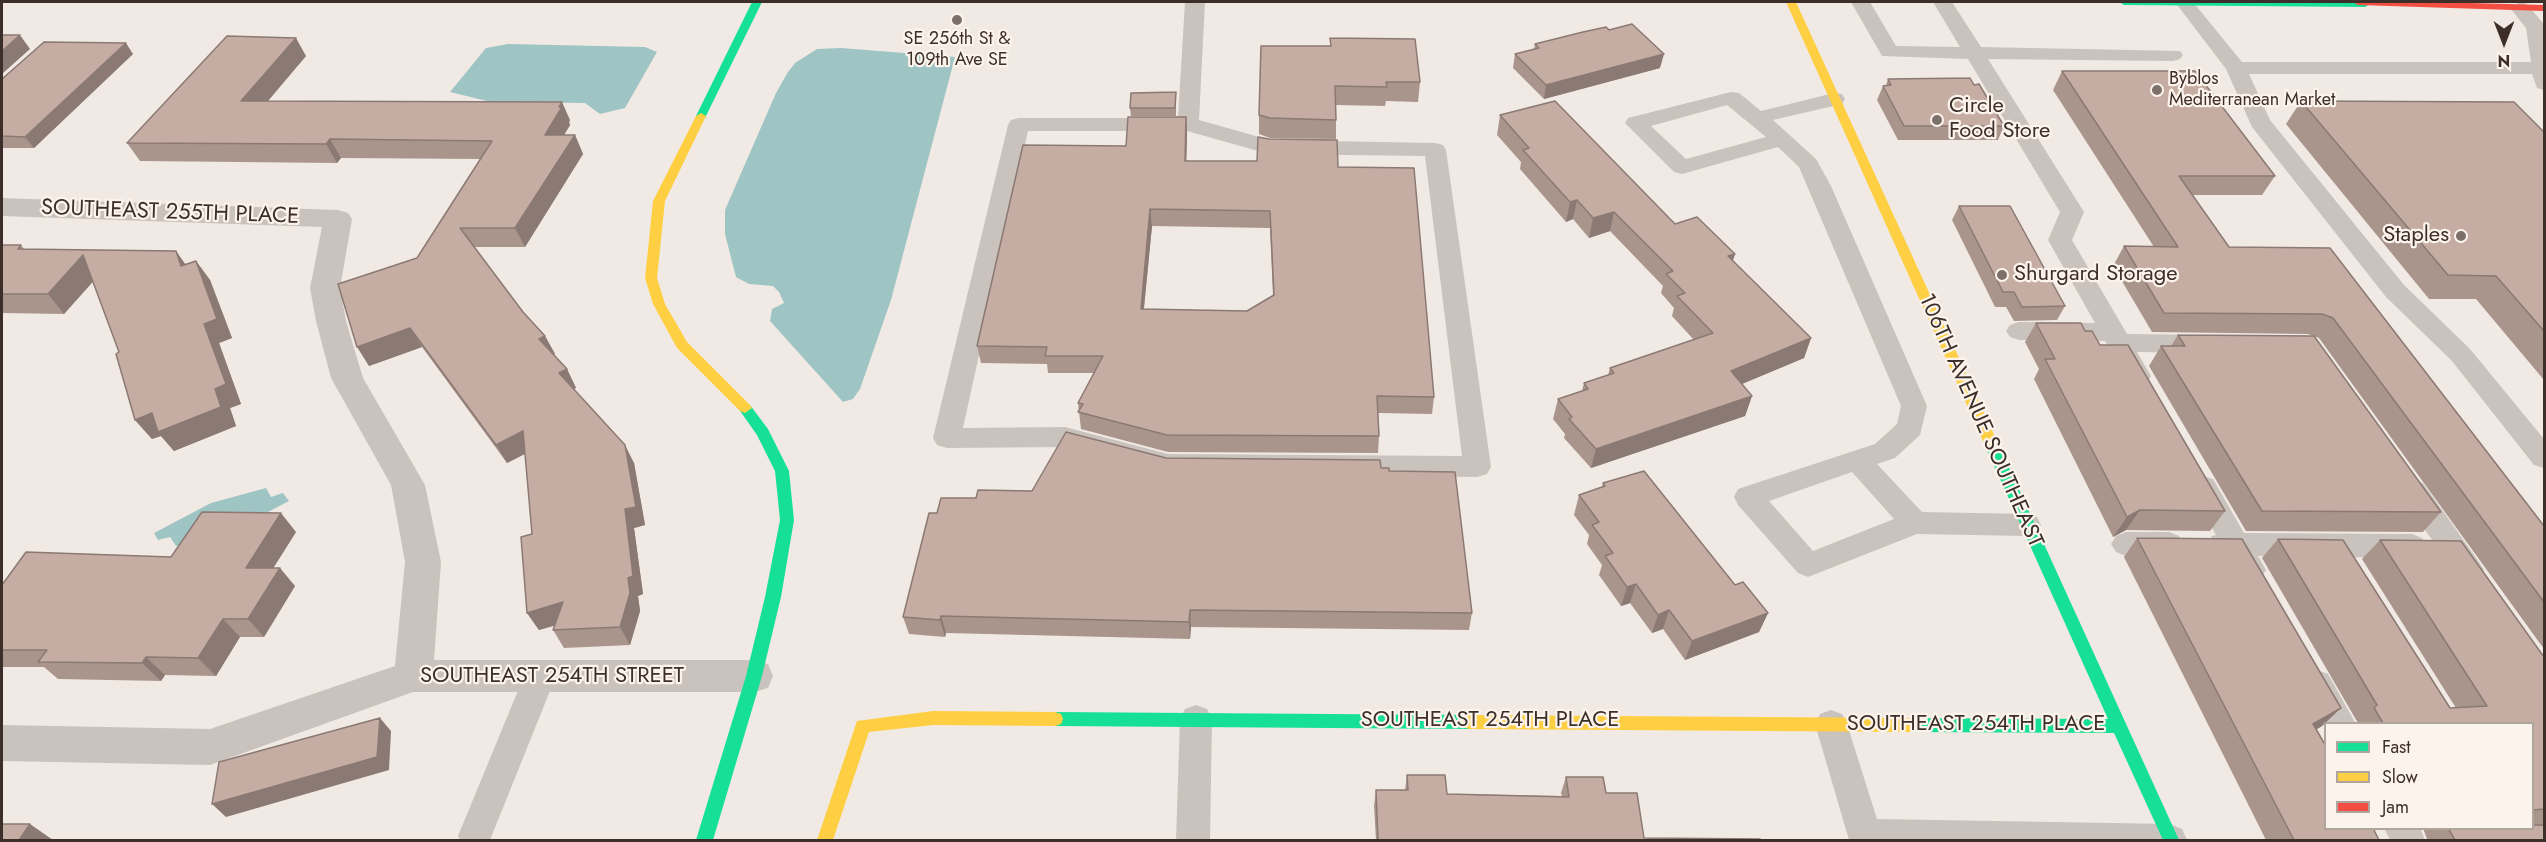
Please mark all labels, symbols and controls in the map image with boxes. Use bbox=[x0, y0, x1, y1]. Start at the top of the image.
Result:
north arrow bbox=[2474, 12, 2534, 72]
marker: SE 256th St & 109th Ave SE bbox=[950, 13, 964, 27]
place label: SE 256th St & 109th Ave SE bbox=[904, 29, 1010, 72]
text: N bbox=[2498, 49, 2510, 72]
place label: Byblos Mediterranean Market bbox=[2169, 69, 2335, 112]
marker: Byblos Mediterranean Market bbox=[2150, 83, 2164, 97]
place label: Circle Food Store bbox=[1949, 94, 2050, 146]
marker: Circle Food Store bbox=[1930, 113, 1944, 127]
street label: SOUTHEAST 255TH PLACE bbox=[41, 195, 299, 231]
place label: Staples bbox=[2383, 223, 2449, 249]
marker: Staples bbox=[2454, 229, 2468, 243]
place label: Shurgard Storage bbox=[2014, 262, 2178, 288]
marker: Shurgard Storage bbox=[1995, 268, 2009, 282]
street label: 106TH AVENUE SOUTHEAST bbox=[1912, 290, 2048, 552]
street label: SOUTHEAST 254TH STREET bbox=[420, 664, 684, 690]
street label: SOUTHEAST 254TH PLACE bbox=[1361, 708, 1619, 734]
street label: SOUTHEAST 254TH PLACE bbox=[1847, 712, 2105, 738]
legend bbox=[2324, 722, 2534, 830]
text: Fast bbox=[2382, 734, 2411, 760]
text: Slow bbox=[2382, 764, 2418, 790]
text: Jam bbox=[2382, 794, 2409, 820]

